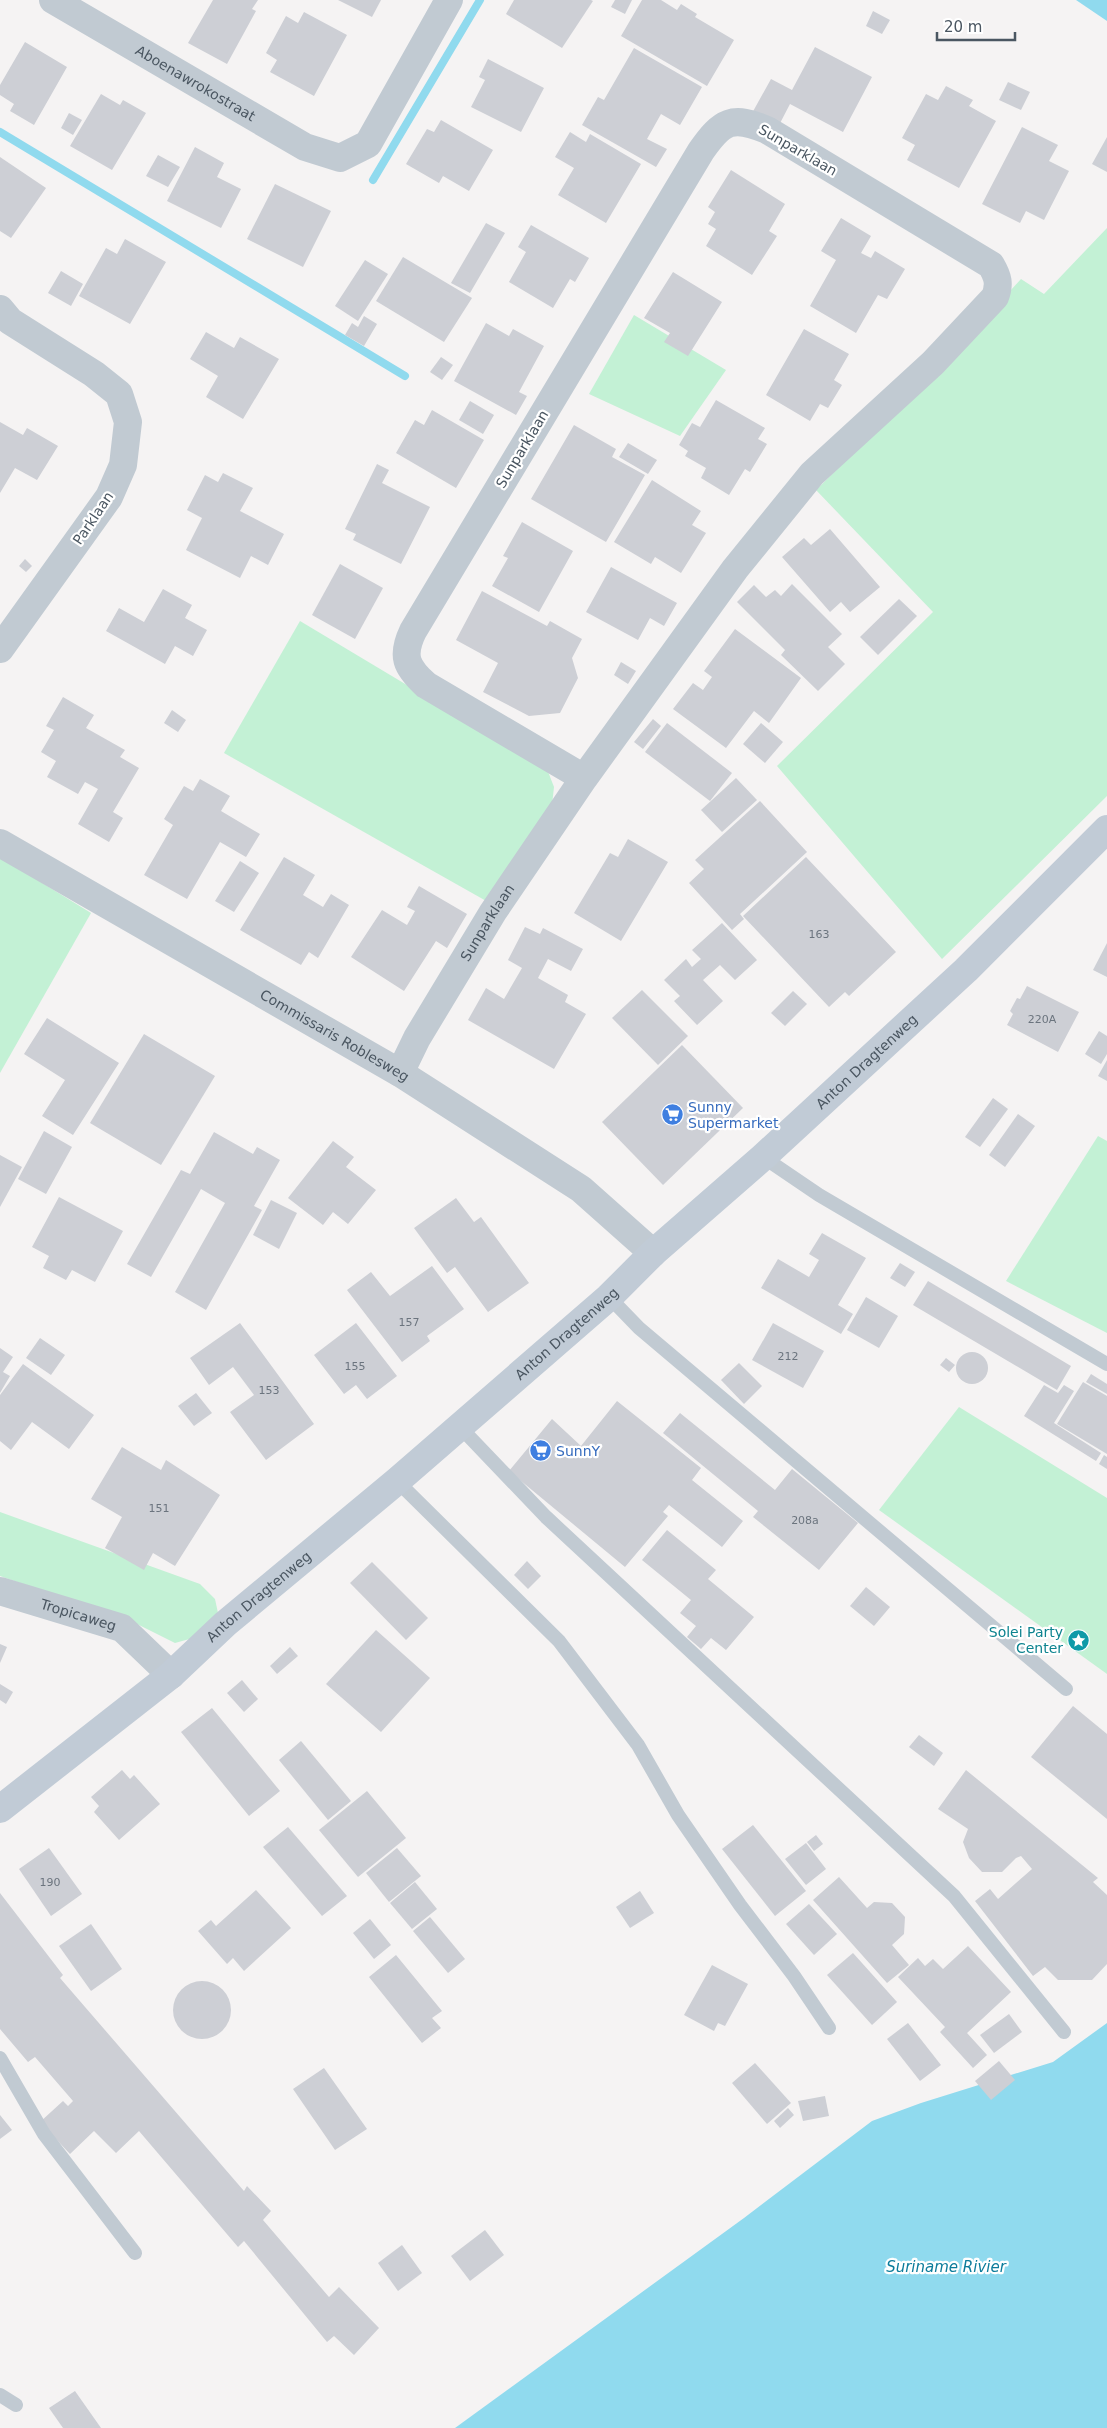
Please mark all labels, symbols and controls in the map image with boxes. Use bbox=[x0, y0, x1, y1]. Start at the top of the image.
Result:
scale bar bbox=[937, 10, 1014, 42]
text: 20 m bbox=[944, 18, 982, 36]
street label: Aboenawrokostraat bbox=[133, 42, 259, 125]
street label: Sunparklaan bbox=[756, 121, 840, 179]
street label: Sunparklaan bbox=[493, 407, 551, 491]
street label: Parklaan bbox=[70, 489, 116, 547]
street label: Sunparklaan bbox=[457, 881, 518, 964]
house number: 163 bbox=[809, 928, 830, 941]
street label: Commissaris Roblesweg bbox=[257, 986, 412, 1085]
street label: Anton Dragtenweg bbox=[813, 1011, 921, 1112]
house number: 220A bbox=[1028, 1013, 1057, 1026]
place label: Sunny Supermarket bbox=[688, 1099, 779, 1131]
supermarket icon: Sunny Supermarket bbox=[660, 1103, 684, 1127]
street label: Anton Dragtenweg bbox=[512, 1284, 622, 1383]
house number: 157 bbox=[399, 1316, 420, 1329]
house number: 212 bbox=[778, 1350, 799, 1363]
house number: 155 bbox=[345, 1360, 366, 1373]
house number: 153 bbox=[259, 1384, 280, 1397]
supermarket icon: SunnY bbox=[528, 1439, 552, 1463]
place label: SunnY bbox=[556, 1443, 601, 1459]
house number: 151 bbox=[149, 1502, 170, 1515]
house number: 208a bbox=[791, 1514, 819, 1527]
street label: Anton Dragtenweg bbox=[203, 1548, 314, 1645]
street label: Tropicaweg bbox=[38, 1595, 118, 1634]
place label: Solei Party Center bbox=[989, 1624, 1063, 1656]
place icon: Solei Party Center bbox=[1067, 1628, 1091, 1652]
house number: 190 bbox=[40, 1876, 61, 1889]
water label: Suriname Rivier bbox=[886, 2258, 1007, 2276]

